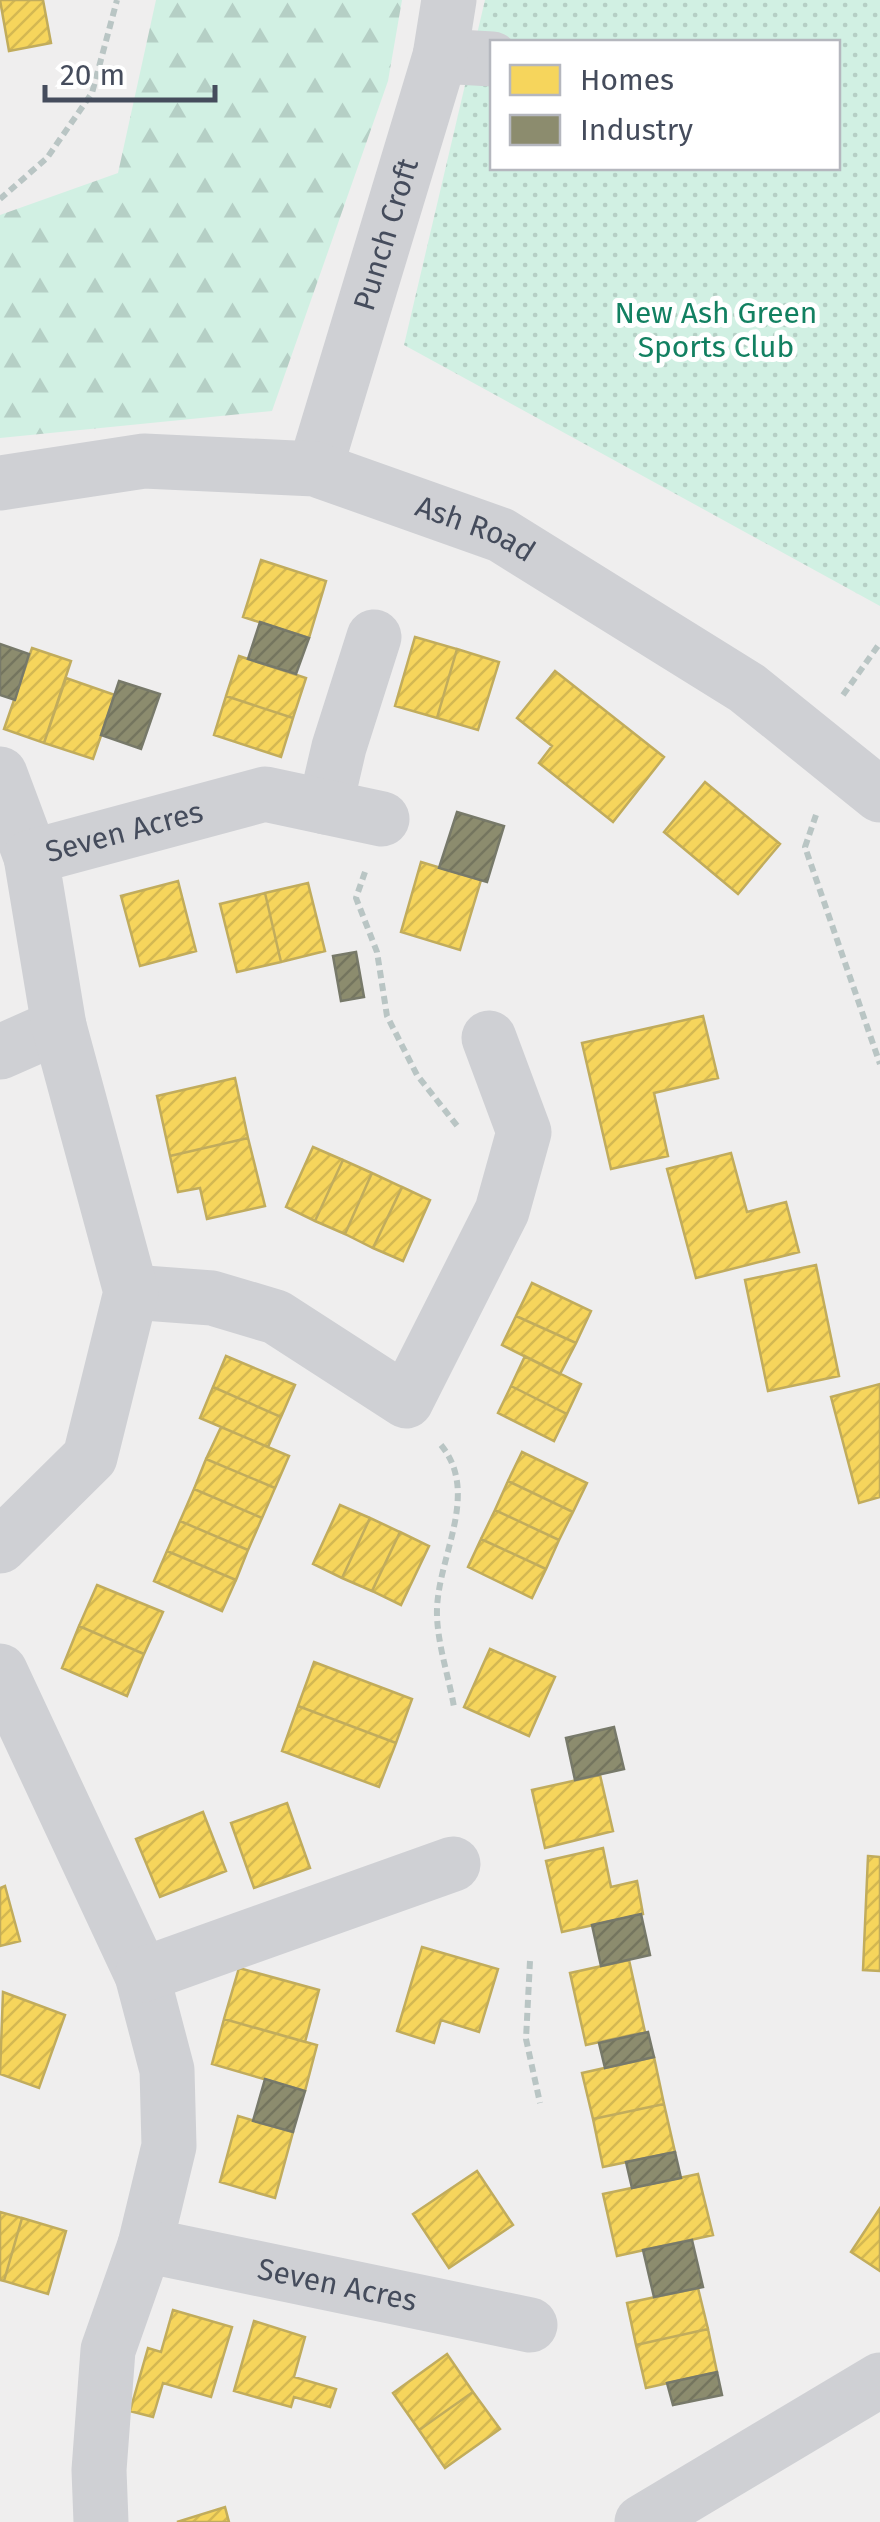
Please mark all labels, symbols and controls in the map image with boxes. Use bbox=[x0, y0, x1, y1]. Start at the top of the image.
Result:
scale bar bbox=[45, 40, 215, 102]
legend bbox=[490, 40, 840, 170]
text: 20 m bbox=[60, 57, 125, 93]
text: Homes bbox=[580, 62, 674, 98]
text: Industry bbox=[580, 112, 693, 148]
street label: Punch Croft bbox=[346, 154, 426, 315]
park label: New Ash Green Sports Club bbox=[615, 295, 817, 365]
street label: Ash Road bbox=[411, 488, 542, 570]
street label: Seven Acres bbox=[41, 793, 207, 870]
street label: Seven Acres bbox=[254, 2251, 420, 2319]

